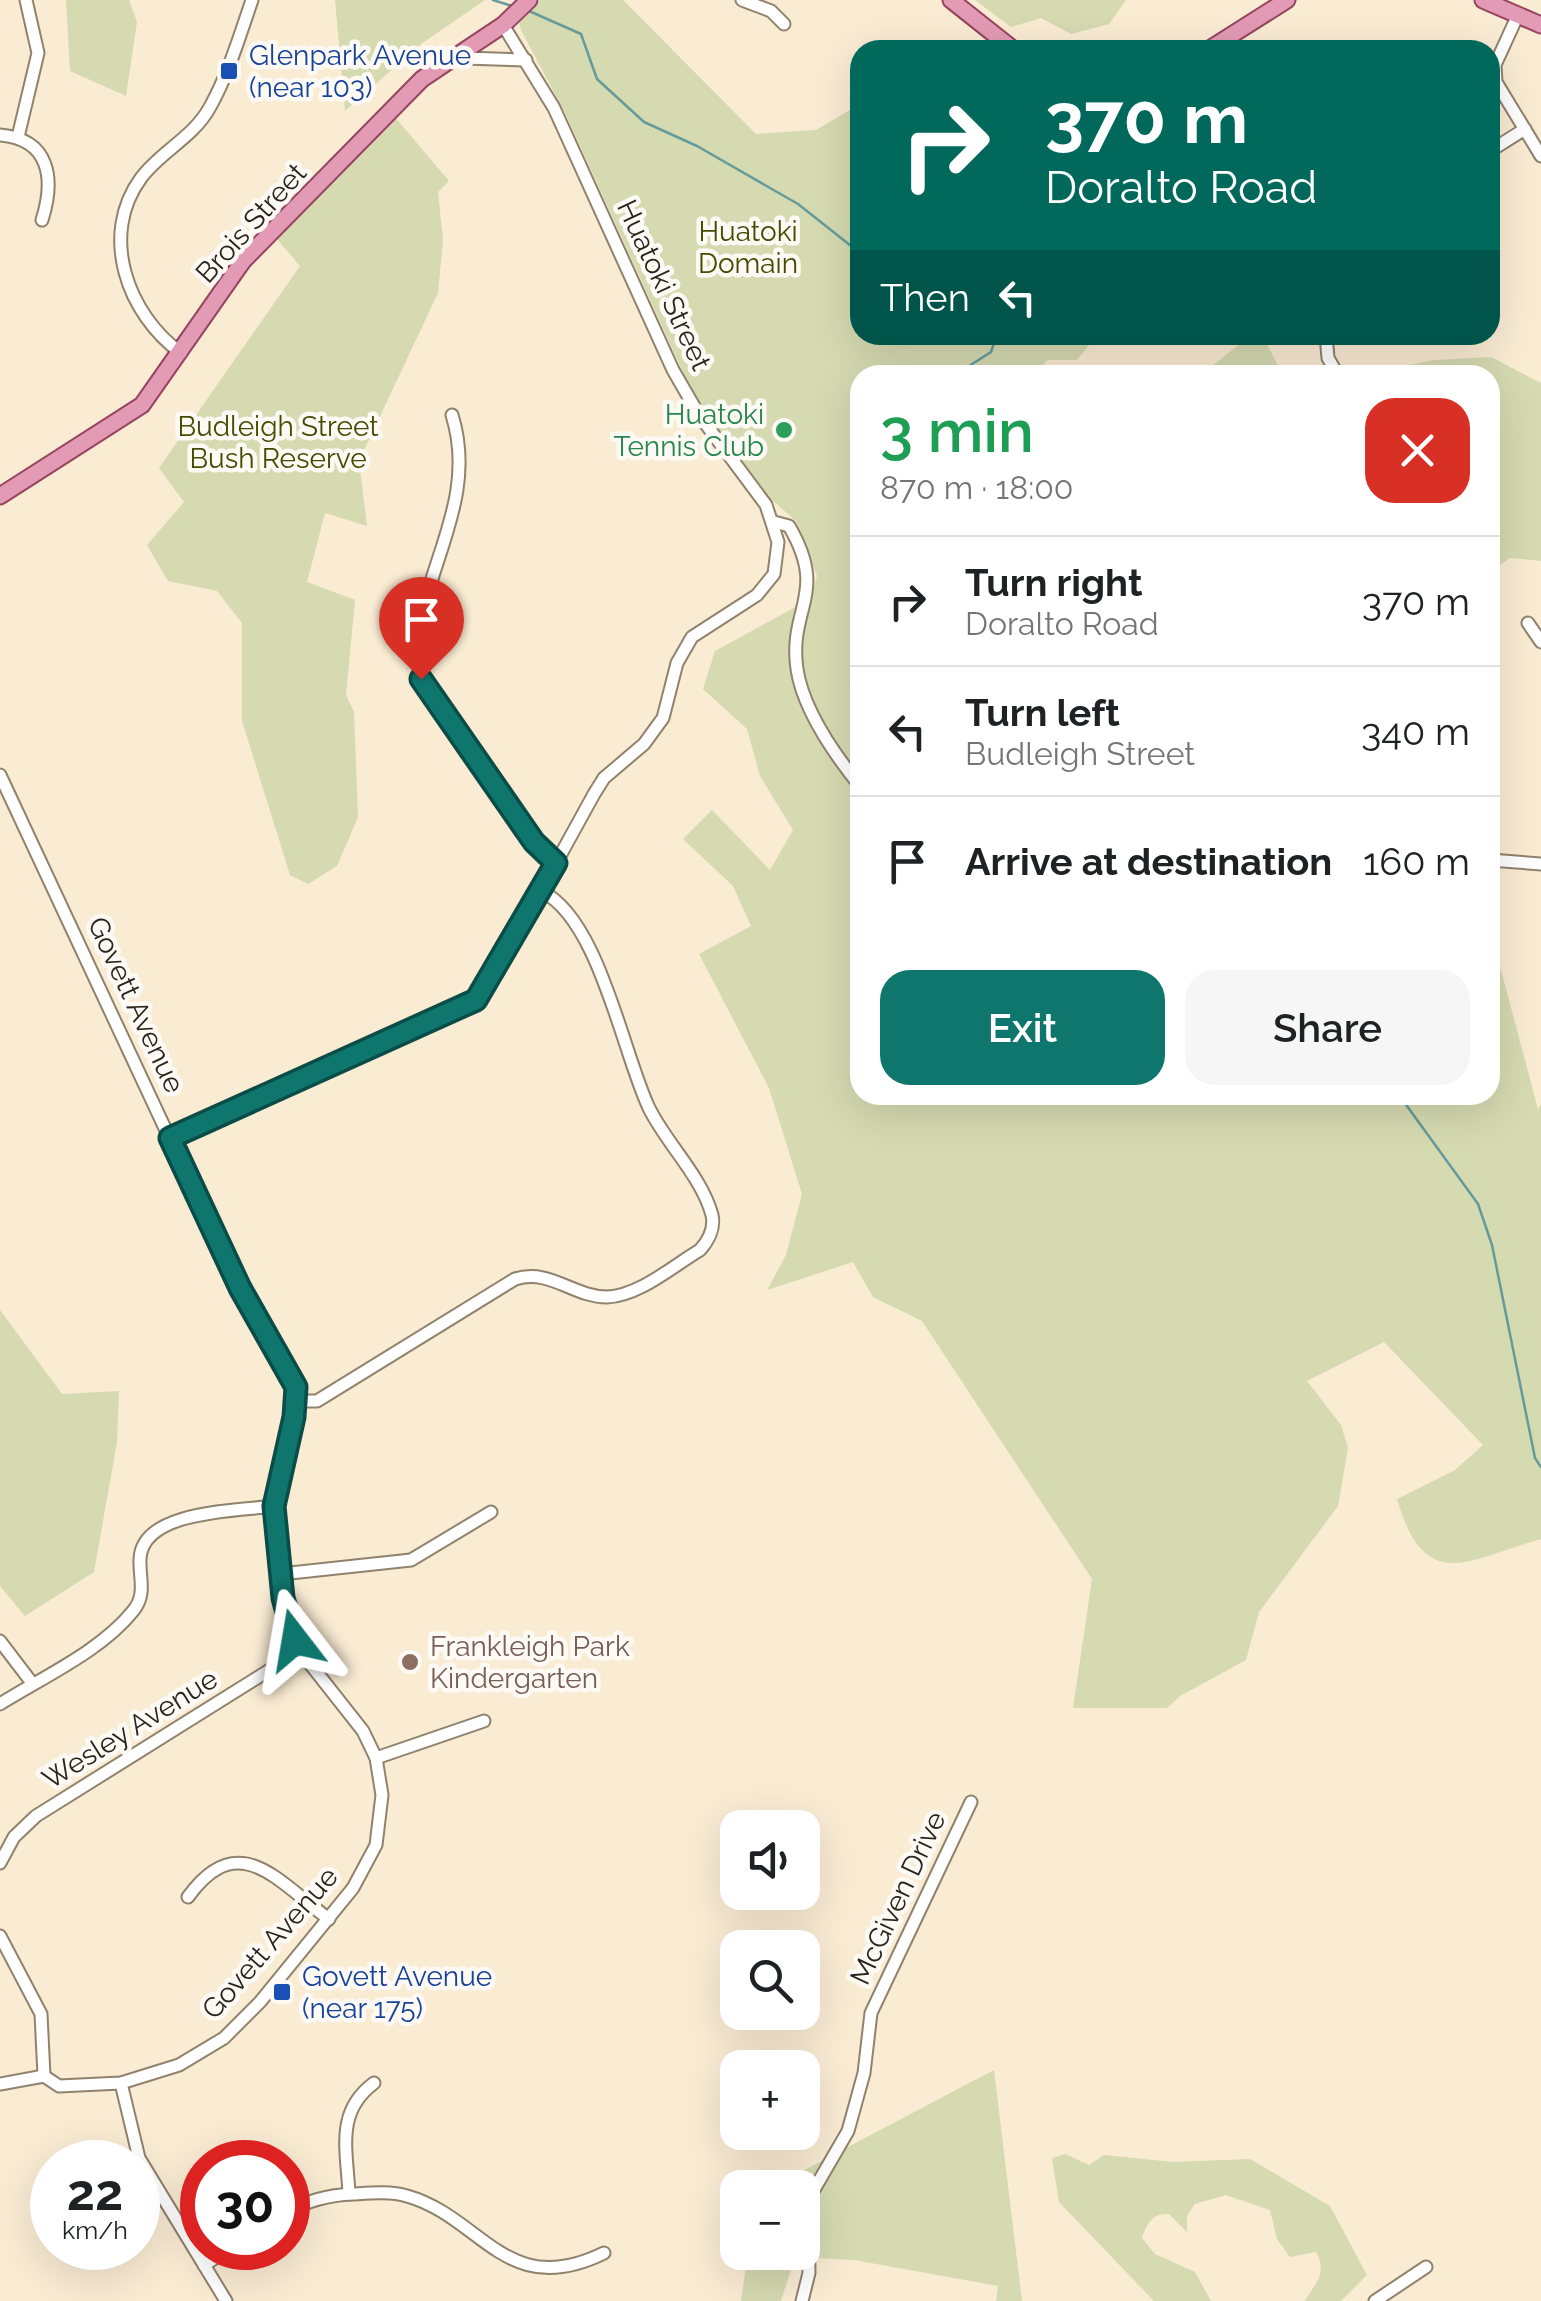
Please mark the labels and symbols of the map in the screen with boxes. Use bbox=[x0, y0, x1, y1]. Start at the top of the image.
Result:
place label: Glenpark Avenue (near 103) bbox=[249, 39, 471, 104]
marker: Glenpark Avenue (near 103) bbox=[218, 60, 240, 82]
street label: Brois Street bbox=[189, 156, 314, 289]
street label: Huatoki Street bbox=[610, 195, 718, 376]
park label: Huatoki Domain bbox=[698, 215, 798, 280]
place label: Huatoki Tennis Club bbox=[613, 398, 764, 463]
park label: Budleigh Street Bush Reserve bbox=[177, 410, 379, 475]
marker: Huatoki Tennis Club bbox=[773, 419, 795, 441]
pin bbox=[379, 577, 464, 680]
street label: Govett Avenue bbox=[81, 912, 191, 1098]
position arrow bbox=[243, 1588, 347, 1692]
place label: Frankleigh Park Kindergarten bbox=[430, 1630, 630, 1695]
marker: Frankleigh Park Kindergarten bbox=[399, 1651, 421, 1673]
street label: Wesley Avenue bbox=[36, 1662, 224, 1796]
street label: McGiven Drive bbox=[844, 1806, 952, 1990]
street label: Govett Avenue bbox=[195, 1860, 345, 2026]
place label: Govett Avenue (near 175) bbox=[302, 1960, 492, 2025]
marker: Govett Avenue (near 175) bbox=[271, 1981, 293, 2003]
speed limit sign: 30 bbox=[180, 2140, 310, 2270]

